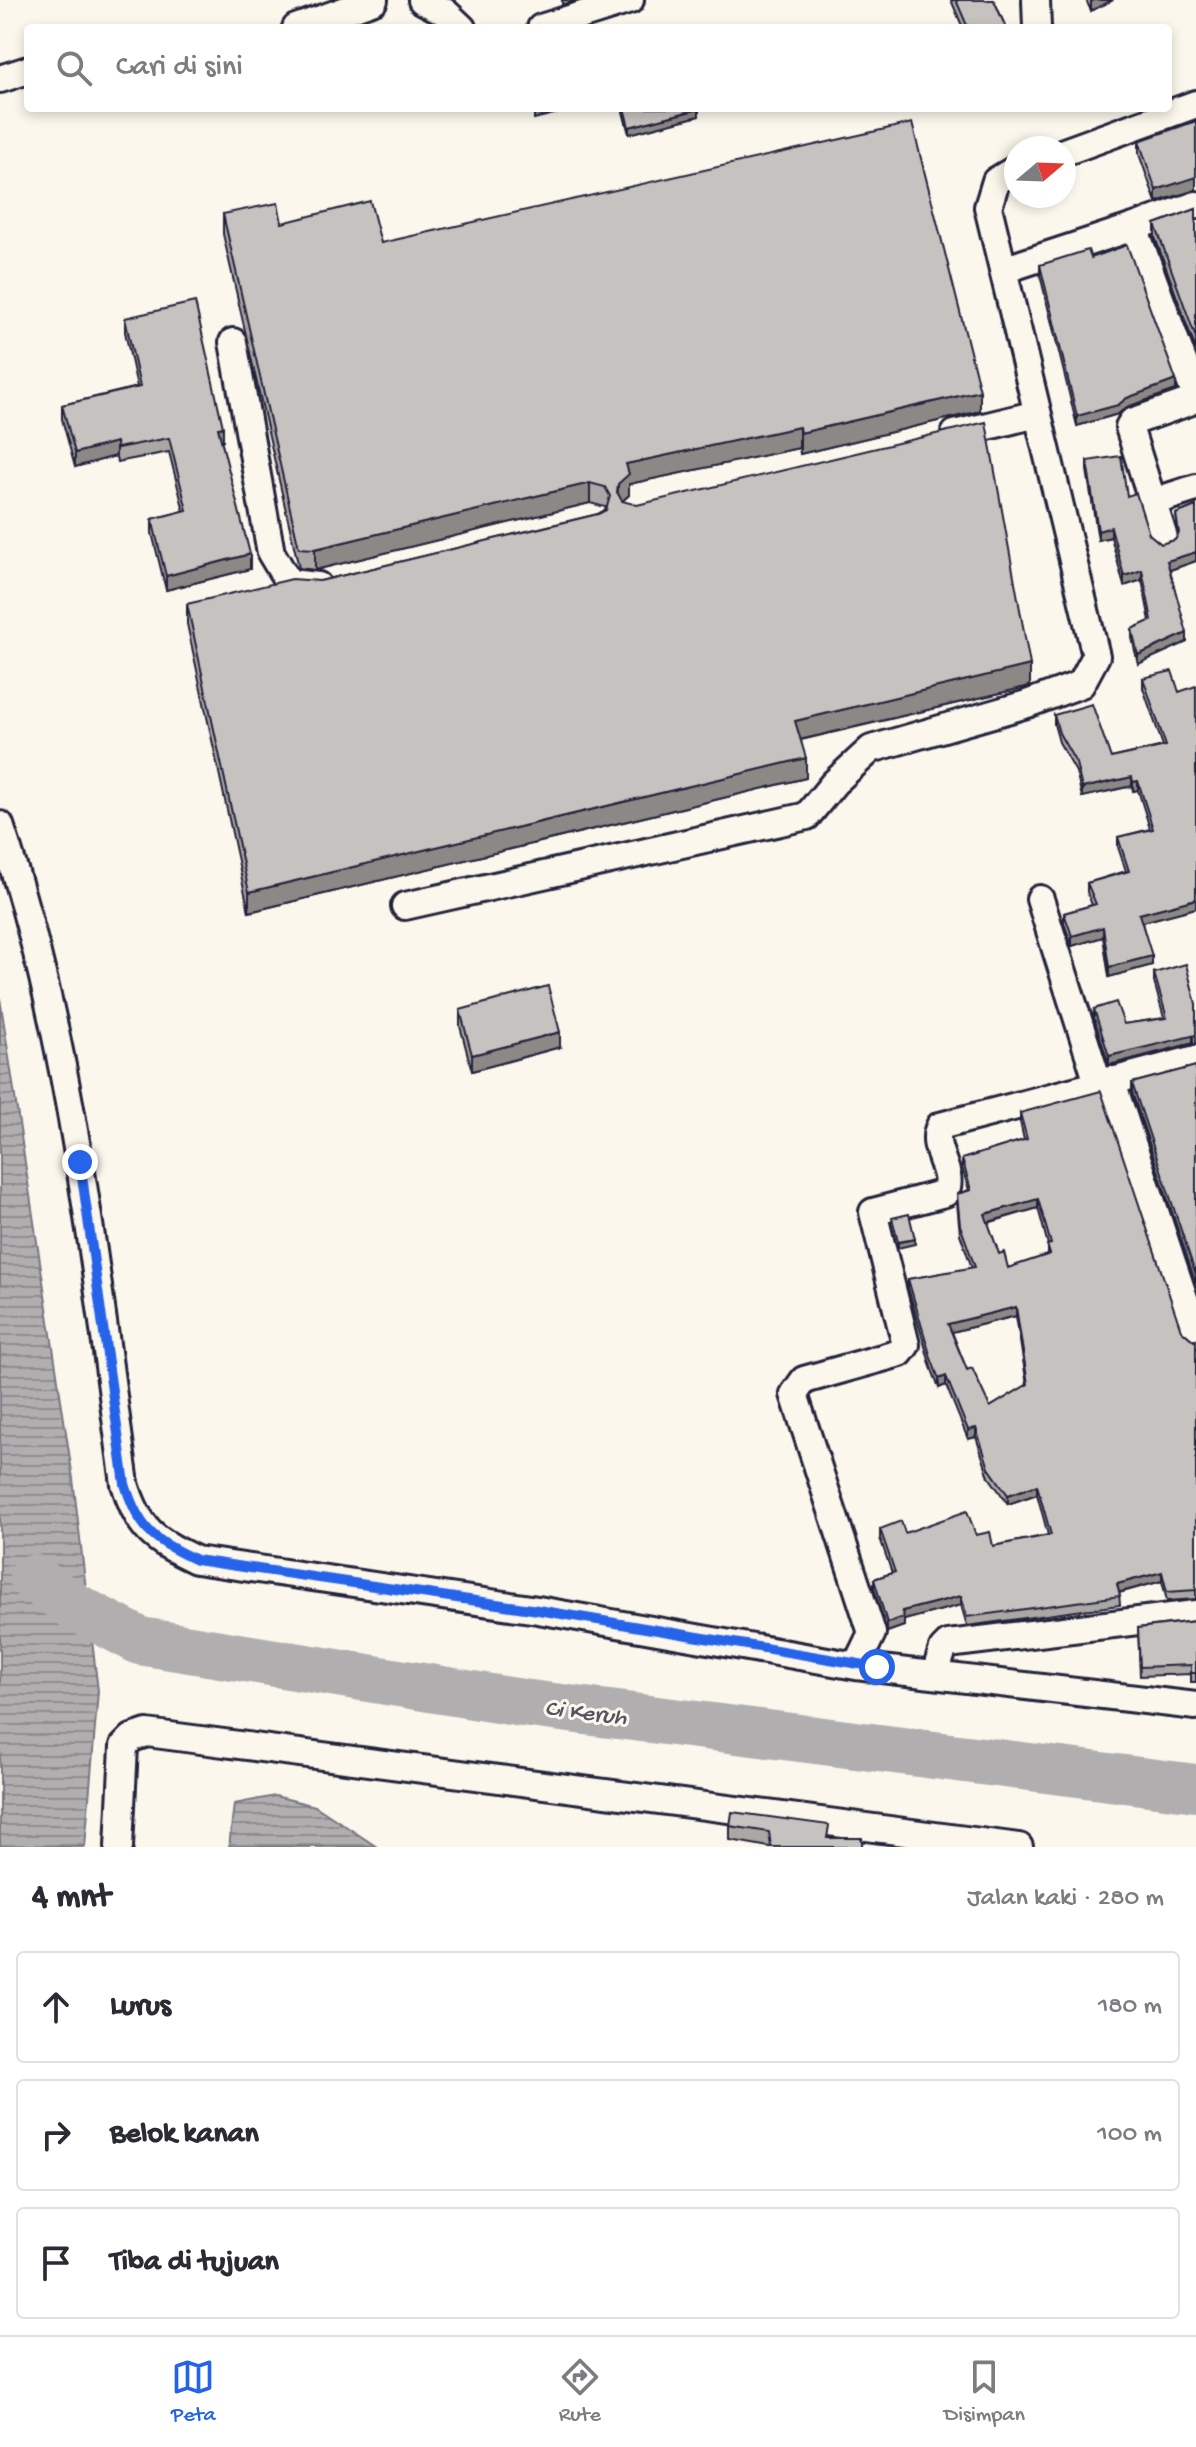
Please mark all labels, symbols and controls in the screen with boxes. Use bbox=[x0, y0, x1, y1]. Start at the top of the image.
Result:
search box bbox=[24, 24, 1172, 112]
icon: search bbox=[52, 46, 96, 90]
text: Cari di sini bbox=[116, 51, 243, 86]
north arrow bbox=[1004, 136, 1076, 208]
route end bbox=[62, 1144, 98, 1180]
route start bbox=[859, 1649, 895, 1685]
water label: Ci Keruh bbox=[543, 1695, 629, 1734]
text: 4 mnt bbox=[32, 1879, 110, 1919]
text: Jalan kaki · 280 m bbox=[967, 1884, 1164, 1915]
icon: ahead bbox=[34, 1985, 78, 2029]
text: Lurus bbox=[110, 1990, 171, 2025]
text: 180 m bbox=[1098, 1992, 1162, 2023]
icon: right bbox=[34, 2113, 78, 2157]
text: Belok kanan bbox=[110, 2118, 259, 2153]
text: 100 m bbox=[1097, 2120, 1162, 2151]
icon: arrive bbox=[34, 2241, 78, 2285]
text: Tiba di tujuan bbox=[110, 2246, 279, 2281]
tab: Peta bbox=[171, 2355, 216, 2429]
tab: Rute bbox=[558, 2355, 602, 2429]
tab: Disimpan bbox=[944, 2355, 1025, 2429]

